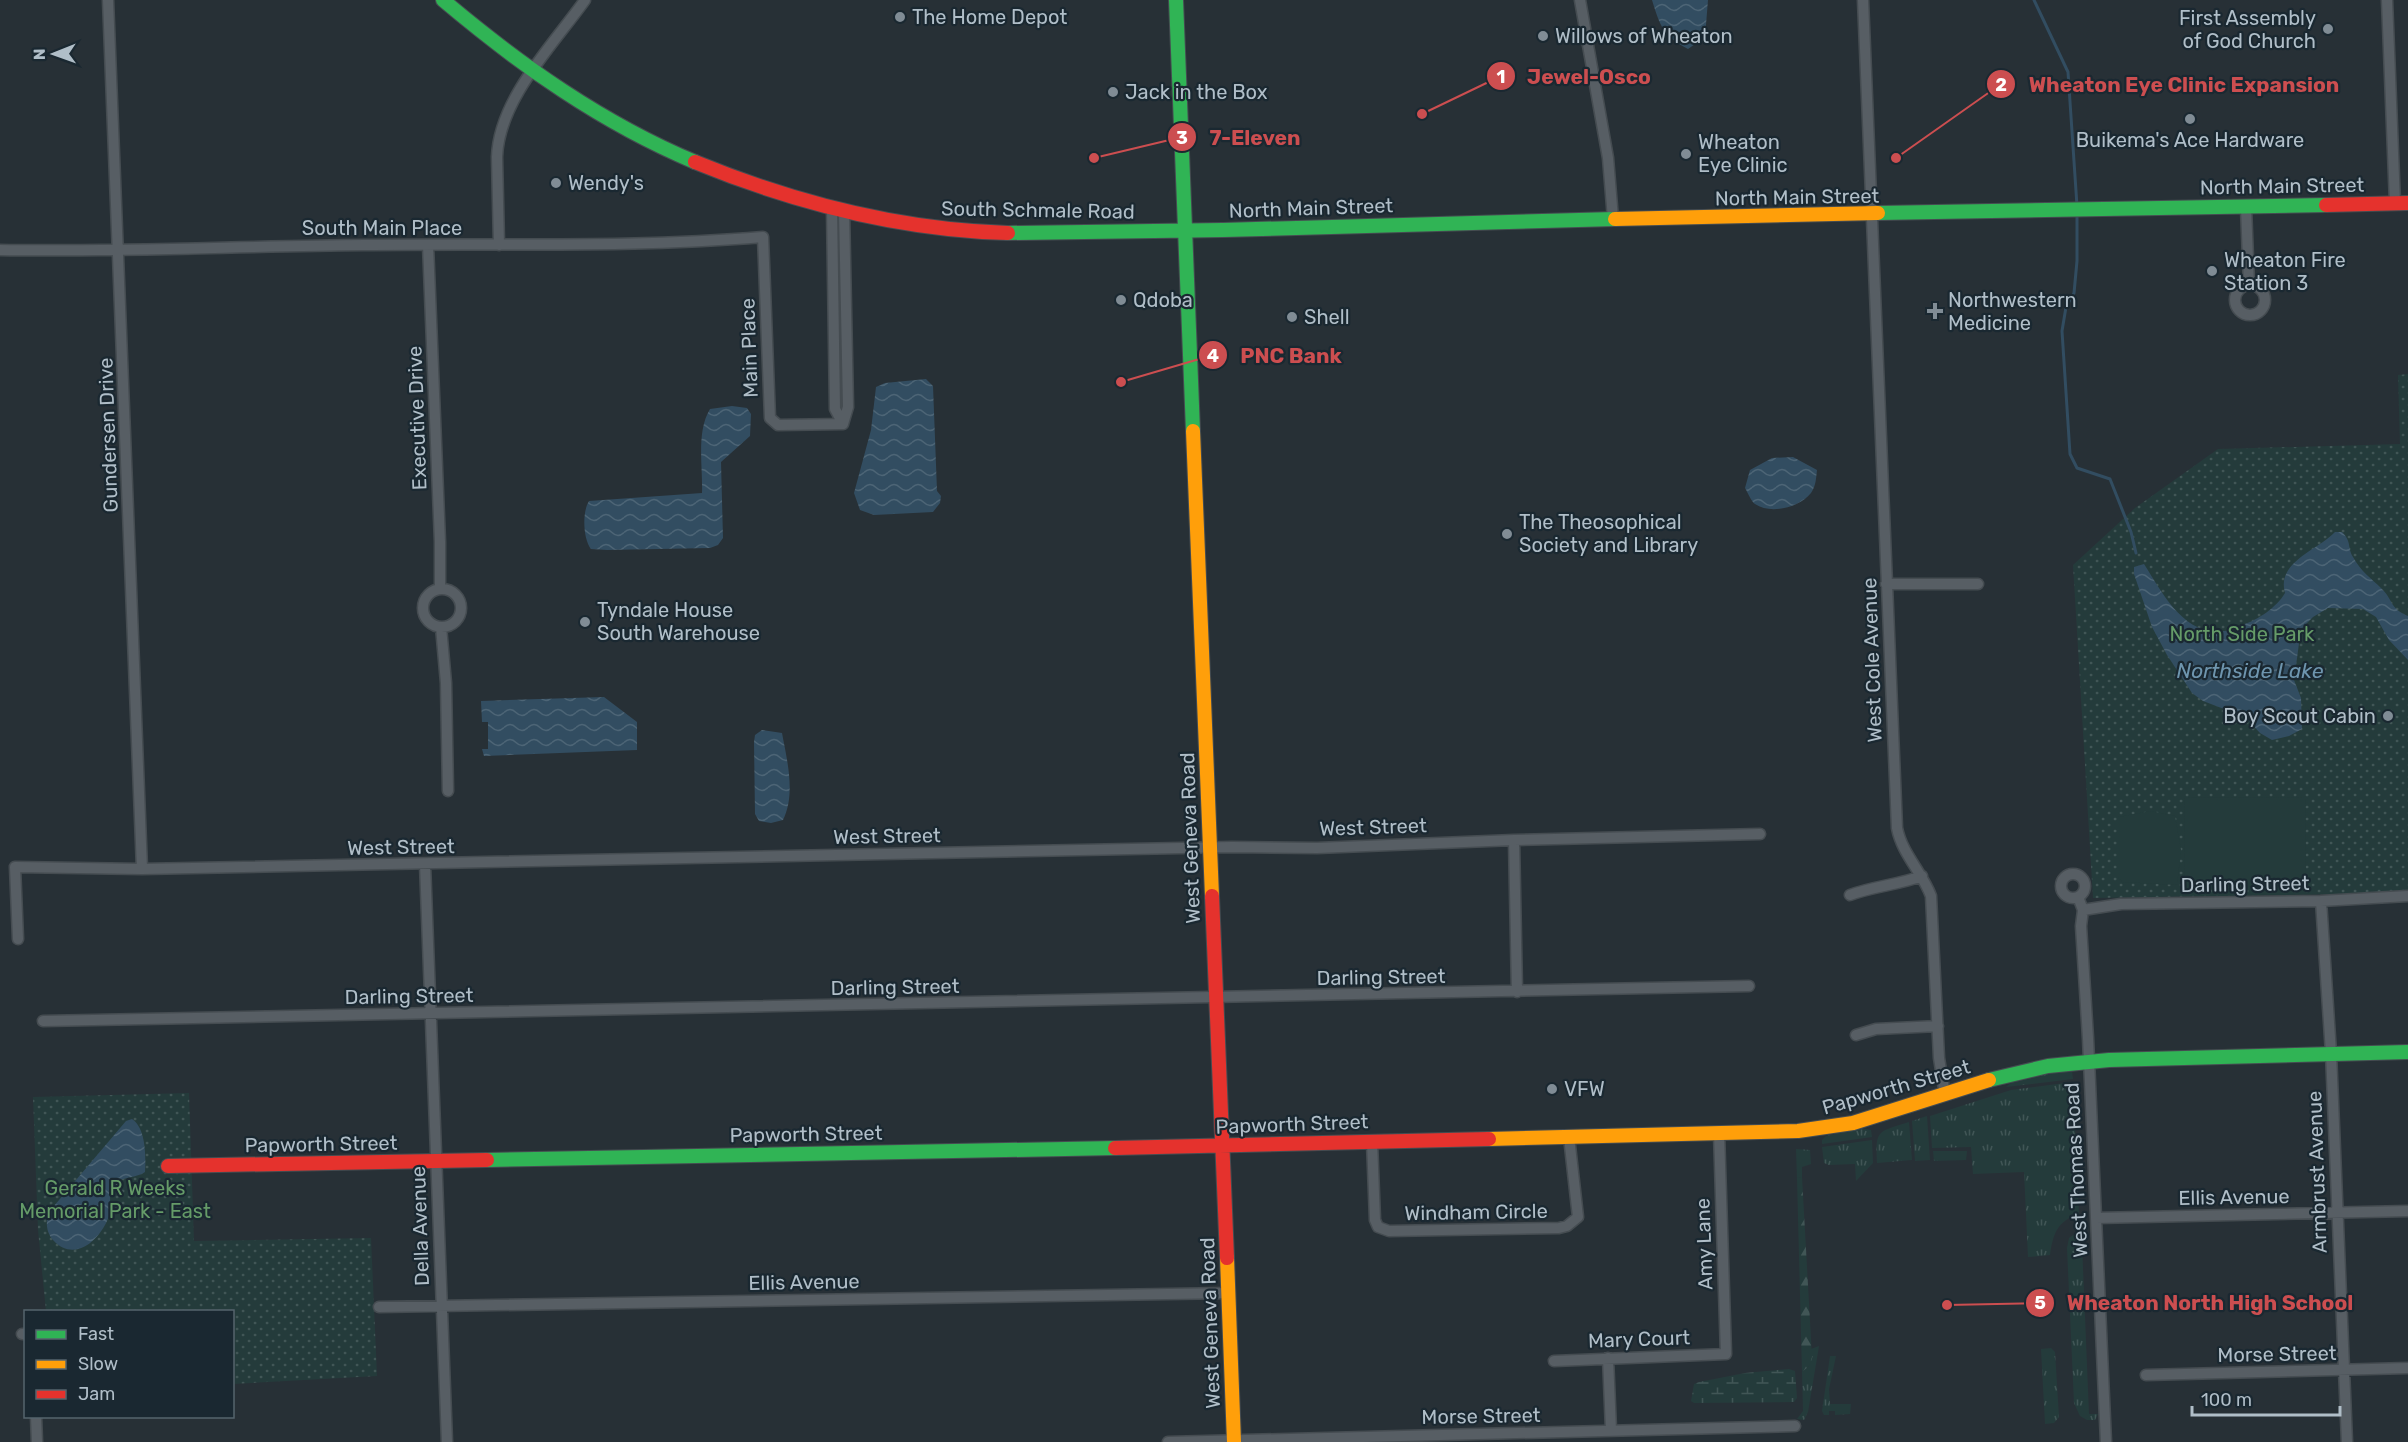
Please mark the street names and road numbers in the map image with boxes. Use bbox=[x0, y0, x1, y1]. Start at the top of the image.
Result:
street label: North Main Street bbox=[2200, 173, 2365, 199]
street label: North Main Street bbox=[1715, 184, 1880, 210]
street label: North Main Street bbox=[1228, 193, 1394, 223]
street label: South Schmale Road bbox=[941, 196, 1135, 224]
street label: South Main Place bbox=[302, 216, 462, 240]
street label: Main Place bbox=[735, 298, 763, 398]
street label: Executive Drive bbox=[402, 345, 432, 491]
street label: Gundersen Drive bbox=[93, 357, 123, 513]
street label: West Cole Avenue bbox=[1857, 577, 1887, 743]
street label: West Geneva Road bbox=[1175, 752, 1205, 924]
street label: West Street bbox=[1319, 813, 1427, 841]
street label: West Street bbox=[833, 823, 941, 849]
street label: West Street bbox=[347, 834, 455, 860]
street label: Darling Street bbox=[2180, 871, 2310, 897]
street label: Darling Street bbox=[1316, 964, 1446, 990]
street label: Darling Street bbox=[830, 974, 960, 1000]
street label: Darling Street bbox=[344, 983, 474, 1009]
street label: Papworth Street bbox=[1819, 1054, 1973, 1120]
street label: West Thomas Road bbox=[2059, 1082, 2093, 1258]
street label: Armbrust Avenue bbox=[2302, 1090, 2332, 1254]
street label: Papworth Street bbox=[1215, 1109, 1369, 1139]
street label: Papworth Street bbox=[729, 1121, 883, 1147]
street label: Papworth Street bbox=[244, 1131, 398, 1157]
street label: Della Avenue bbox=[406, 1166, 434, 1286]
street label: Ellis Avenue bbox=[2178, 1184, 2290, 1210]
street label: Amy Lane bbox=[1690, 1198, 1718, 1290]
street label: Windham Circle bbox=[1404, 1199, 1548, 1225]
street label: West Geneva Road bbox=[1195, 1237, 1225, 1409]
street label: Ellis Avenue bbox=[748, 1269, 860, 1295]
street label: Mary Court bbox=[1588, 1325, 1691, 1353]
street label: Morse Street bbox=[2217, 1341, 2337, 1367]
street label: Morse Street bbox=[1421, 1403, 1541, 1429]

